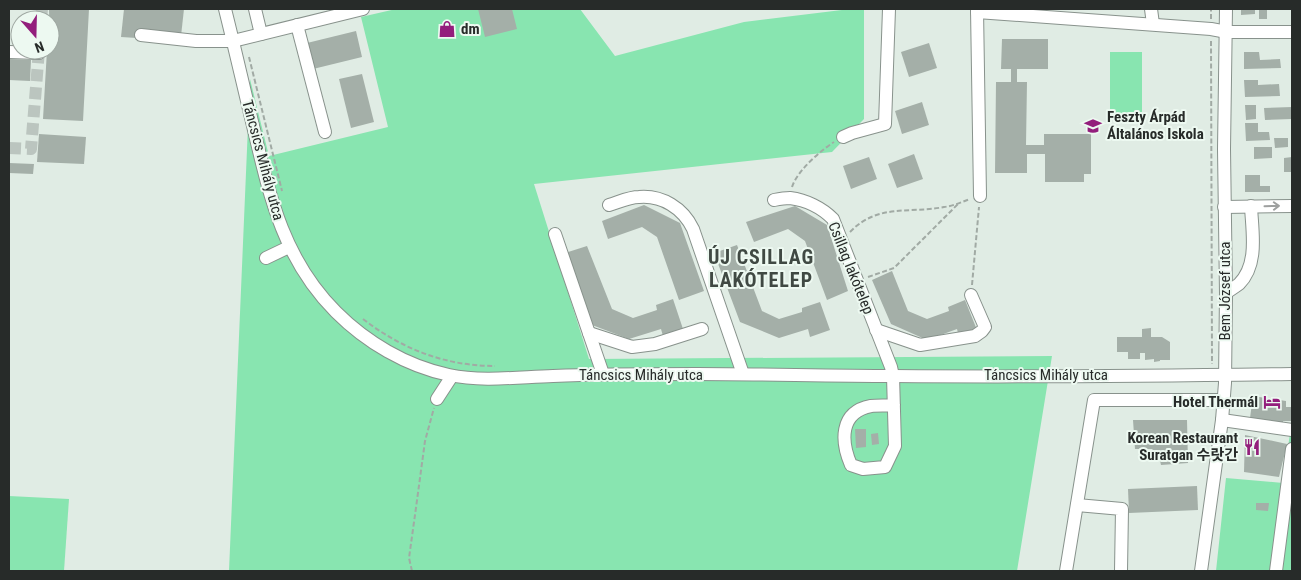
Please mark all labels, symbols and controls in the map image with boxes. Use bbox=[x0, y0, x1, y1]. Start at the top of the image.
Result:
north arrow bbox=[10, 10, 60, 60]
shop icon: dm bbox=[437, 19, 457, 39]
place label: dm bbox=[461, 20, 480, 38]
text: N bbox=[33, 38, 46, 56]
street label: Táncsics Mihály utca bbox=[238, 98, 288, 222]
place label: Feszty Árpád Általános Iskola bbox=[1107, 108, 1204, 143]
school or university icon: Feszty Árpád Általános Iskola bbox=[1083, 116, 1103, 136]
one-way arrow bbox=[1263, 201, 1279, 211]
street label: Csillag lakótelep bbox=[824, 219, 878, 317]
street label: Bem József utca bbox=[1216, 241, 1234, 341]
district label: ÚJ CSILLAG LAKÓTELEP bbox=[708, 245, 814, 292]
street label: Táncsics Mihály utca bbox=[579, 366, 703, 384]
street label: Táncsics Mihály utca bbox=[984, 366, 1108, 384]
hotel icon: Hotel Thermál bbox=[1262, 392, 1282, 412]
place label: Hotel Thermál bbox=[1173, 393, 1258, 411]
place label: Korean Restaurant Suratgan 수랏간 bbox=[1127, 429, 1238, 464]
restaurant icon: Korean Restaurant Suratgan 수랏간 bbox=[1242, 437, 1262, 457]

